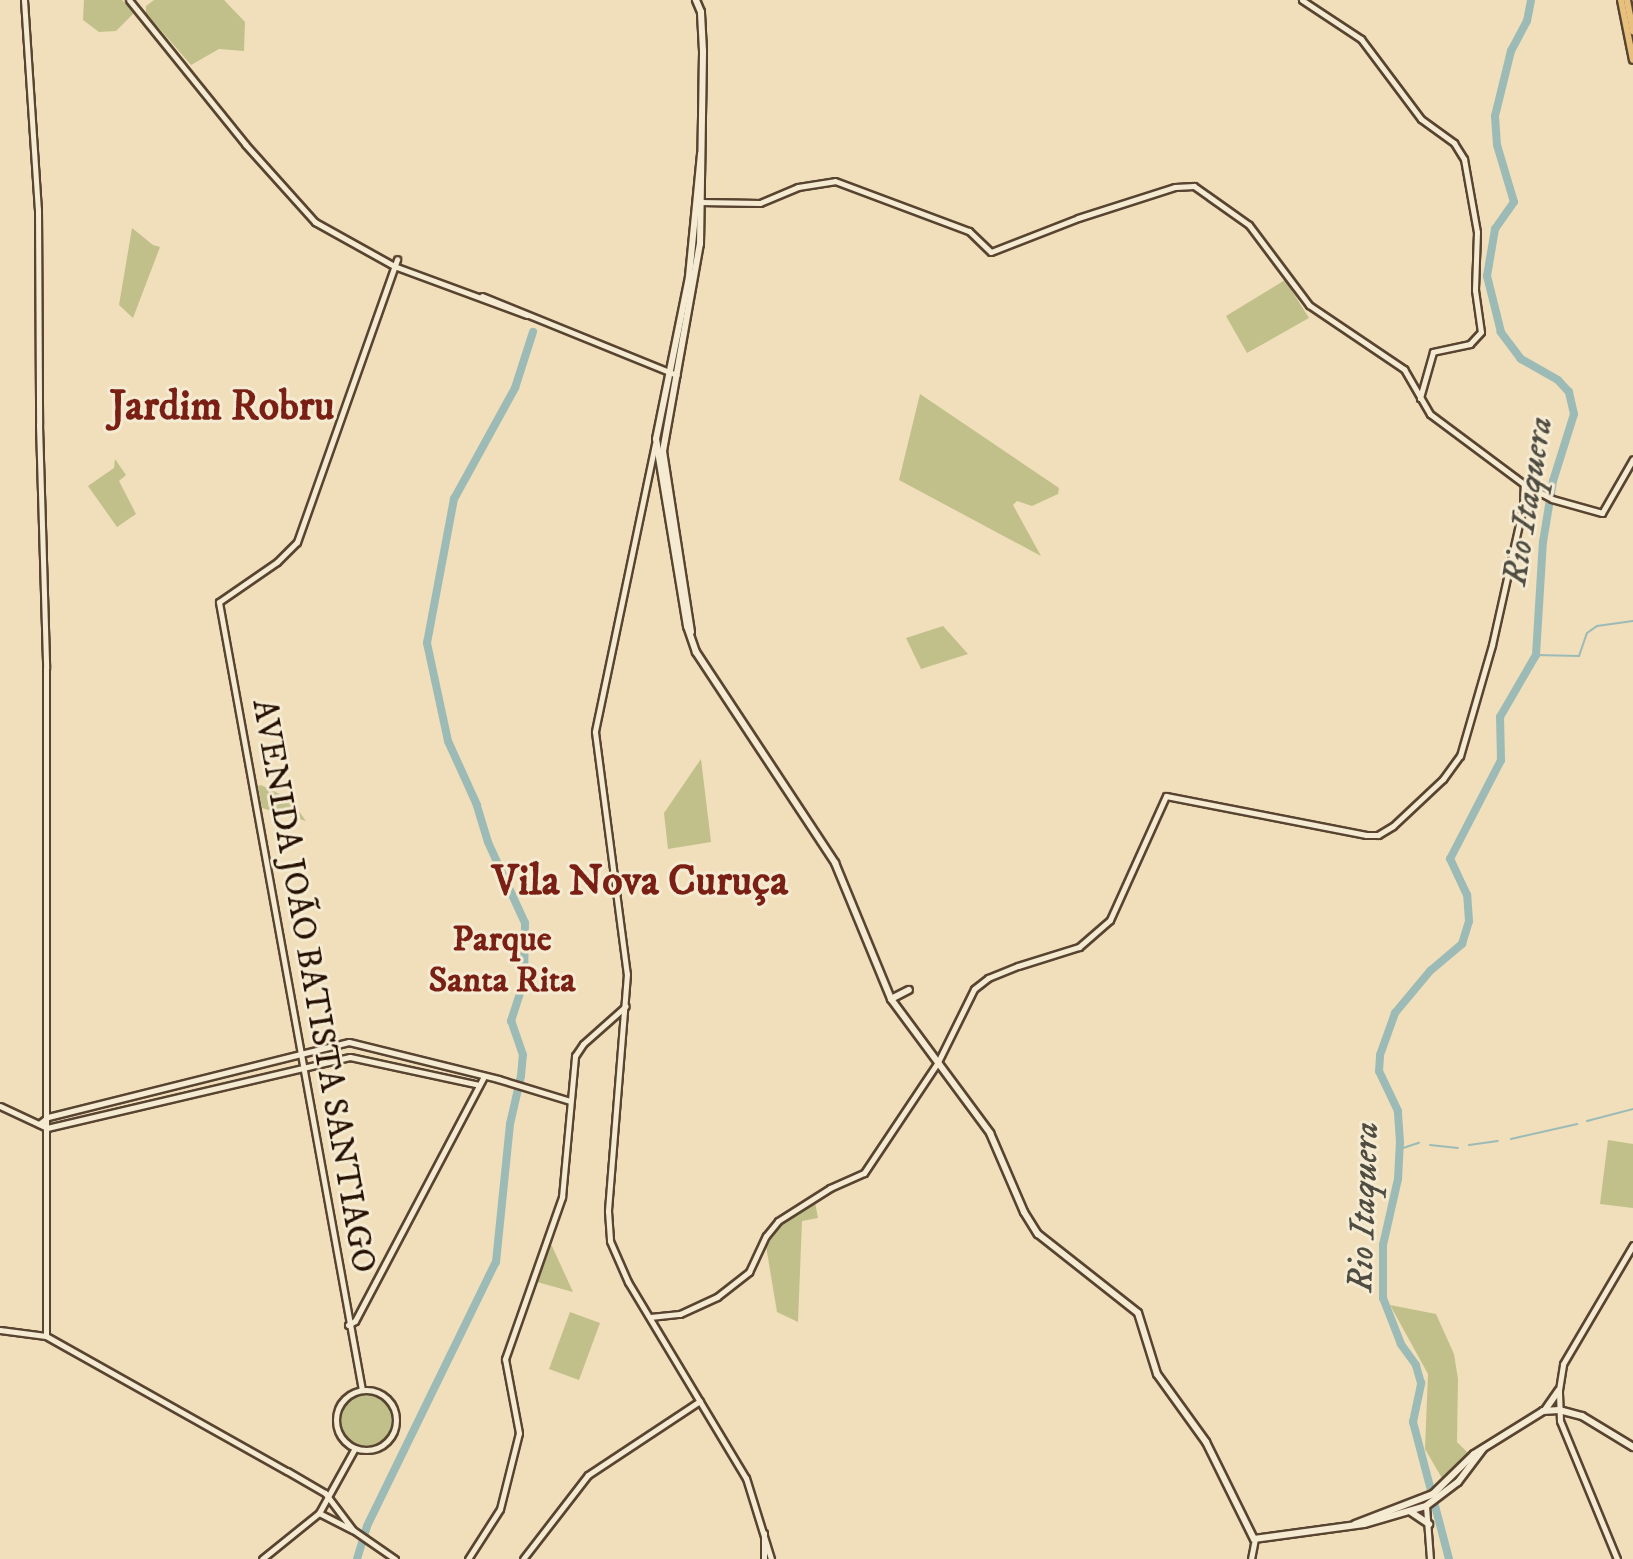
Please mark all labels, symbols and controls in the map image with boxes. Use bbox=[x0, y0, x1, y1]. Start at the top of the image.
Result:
district label: Jardim Robru bbox=[109, 382, 335, 432]
water label: Rio Itaquera bbox=[1493, 414, 1563, 588]
street label: AVENIDA JOÃO BATISTA SANTIAGO bbox=[242, 696, 384, 1276]
district label: Vila Nova Curuça bbox=[492, 857, 788, 907]
district label: Parque Santa Rita bbox=[428, 917, 576, 1002]
water label: Rio Itaquera bbox=[1339, 1121, 1389, 1293]

